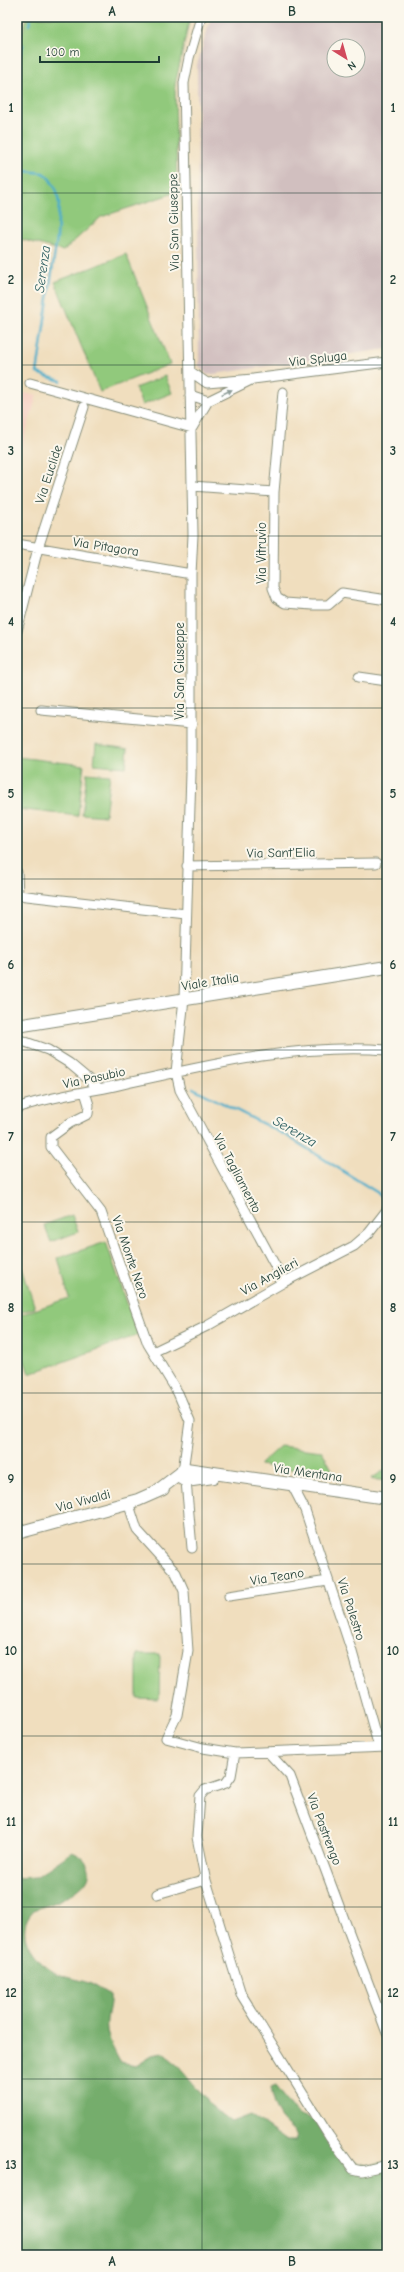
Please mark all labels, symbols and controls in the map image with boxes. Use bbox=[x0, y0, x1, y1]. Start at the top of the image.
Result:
text: A bbox=[108, 4, 116, 19]
text: B bbox=[288, 4, 296, 19]
scale bar bbox=[40, 38, 159, 64]
north arrow bbox=[326, 38, 366, 78]
text: 100 m bbox=[46, 45, 79, 59]
text: N bbox=[345, 58, 358, 73]
text: 1 bbox=[8, 100, 14, 115]
text: 1 bbox=[390, 100, 396, 115]
street label: Via San Giuseppe bbox=[165, 173, 182, 271]
water label: Serenza bbox=[31, 244, 54, 294]
text: 2 bbox=[8, 272, 14, 287]
text: 2 bbox=[390, 272, 396, 287]
street label: Via Spluga bbox=[288, 348, 348, 369]
one-way arrow bbox=[221, 389, 233, 395]
street label: Via Euclide bbox=[32, 442, 65, 505]
text: 3 bbox=[8, 443, 14, 458]
text: 3 bbox=[390, 443, 396, 458]
street label: Via Vitruvio bbox=[254, 522, 269, 584]
street label: Via Pitagora bbox=[72, 534, 140, 559]
text: 4 bbox=[8, 614, 14, 629]
text: 4 bbox=[390, 614, 396, 629]
street label: Via San Giuseppe bbox=[172, 622, 187, 720]
text: 5 bbox=[8, 786, 15, 801]
text: 5 bbox=[390, 786, 397, 801]
street label: Via Sant'Elia bbox=[247, 844, 315, 861]
text: 6 bbox=[8, 957, 15, 972]
text: 6 bbox=[390, 957, 397, 972]
street label: Viale Italia bbox=[180, 970, 240, 993]
street label: Via Pasubio bbox=[62, 1064, 127, 1091]
water label: Serenza bbox=[270, 1112, 320, 1151]
text: 7 bbox=[8, 1129, 14, 1144]
text: 7 bbox=[390, 1129, 396, 1144]
street label: Via Tagliamento bbox=[210, 1131, 265, 1215]
street label: Via Monte Nero bbox=[109, 1214, 152, 1301]
street label: Via Anglieri bbox=[238, 1255, 300, 1298]
text: 8 bbox=[8, 1300, 14, 1315]
text: 8 bbox=[390, 1300, 396, 1315]
street label: Via Mentana bbox=[272, 1460, 343, 1485]
text: 9 bbox=[8, 1471, 15, 1486]
text: 9 bbox=[390, 1471, 397, 1486]
street label: Via Vivaldi bbox=[54, 1486, 112, 1515]
street label: Via Teano bbox=[249, 1565, 305, 1588]
street label: Via Palestro bbox=[334, 1576, 369, 1642]
text: 10 bbox=[5, 1643, 17, 1658]
text: 10 bbox=[387, 1643, 399, 1658]
street label: Via Pastrengo bbox=[304, 1791, 345, 1867]
text: 11 bbox=[6, 1814, 16, 1829]
text: 11 bbox=[388, 1814, 398, 1829]
text: 12 bbox=[5, 1985, 17, 2000]
text: 12 bbox=[387, 1985, 399, 2000]
text: 13 bbox=[5, 2157, 17, 2172]
text: 13 bbox=[387, 2157, 399, 2172]
text: A bbox=[108, 2254, 116, 2269]
text: B bbox=[288, 2254, 296, 2269]

